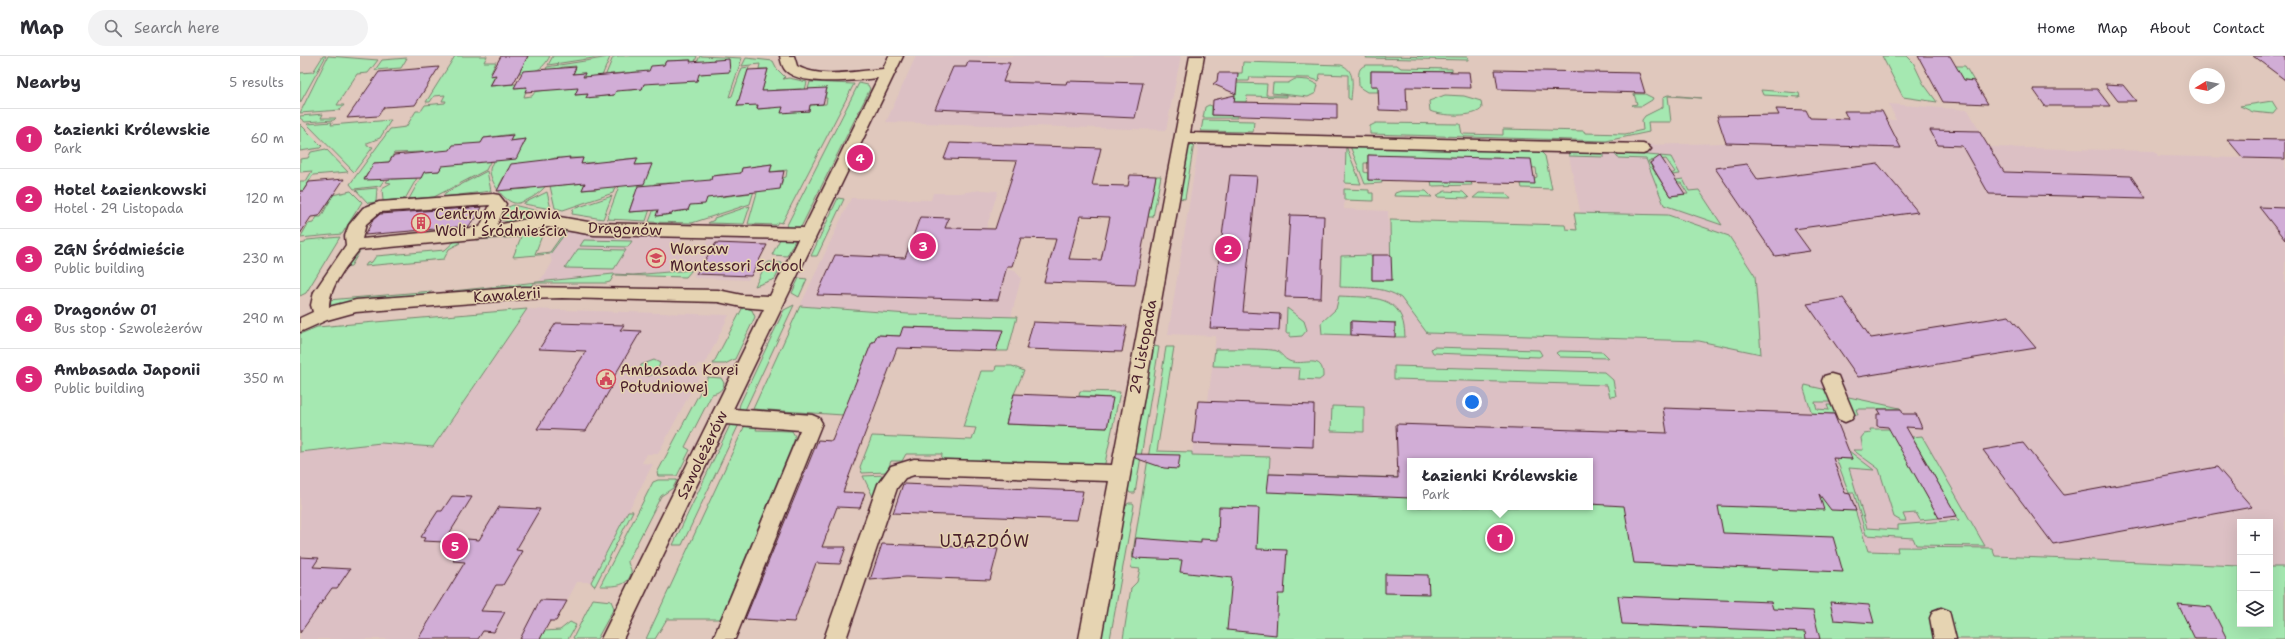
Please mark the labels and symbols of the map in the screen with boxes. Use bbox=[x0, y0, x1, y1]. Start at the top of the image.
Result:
north arrow bbox=[2189, 68, 2225, 104]
pin: 4 bbox=[847, 143, 873, 173]
place label: Centrum Zdrowia Woli i Śródmieścia bbox=[435, 204, 567, 241]
building icon: Centrum Zdrowia Woli i Śródmieścia bbox=[410, 212, 432, 234]
street label: Dragonów bbox=[588, 218, 662, 240]
pin: 3 bbox=[910, 231, 936, 261]
pin: 2 bbox=[1215, 234, 1241, 264]
place label: Warsaw Montessori School bbox=[670, 239, 804, 276]
school or university icon: Warsaw Montessori School bbox=[645, 247, 667, 269]
street label: Kawalerii bbox=[472, 283, 542, 307]
street label: 29 Listopada bbox=[1125, 297, 1161, 396]
place label: Ambasada Korei Południowej bbox=[620, 360, 739, 397]
public building icon: Ambasada Korei Południowej bbox=[595, 368, 617, 390]
your location bbox=[1462, 392, 1482, 412]
street label: Szwoleżerów bbox=[672, 407, 732, 503]
pin: 1 bbox=[1487, 523, 1513, 553]
district label: UJAZDÓW bbox=[940, 529, 1030, 552]
pin: 5 bbox=[442, 531, 468, 561]

